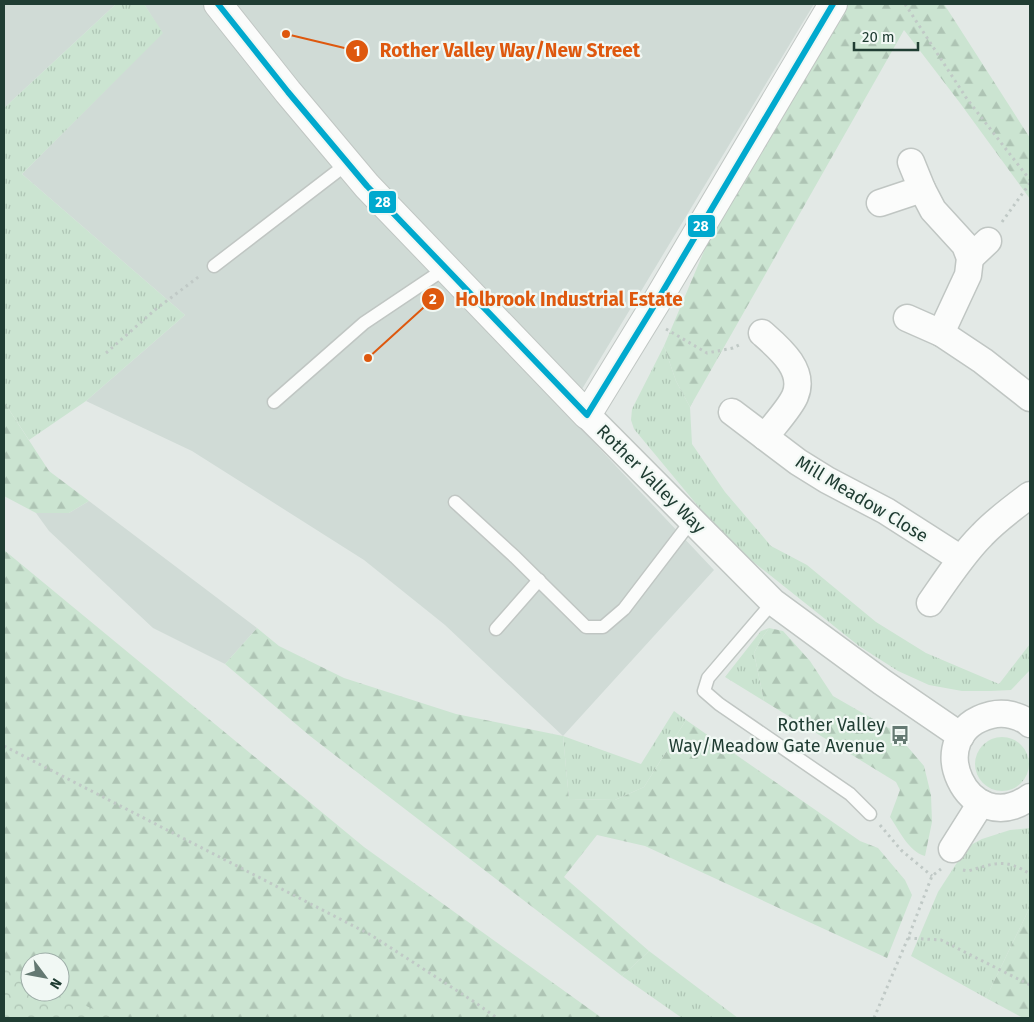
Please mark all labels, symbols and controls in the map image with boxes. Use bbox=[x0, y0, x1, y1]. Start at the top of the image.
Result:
scale bar bbox=[854, 20, 918, 52]
text: 20 m bbox=[862, 28, 895, 46]
callout: Rother Valley Way/New Street bbox=[345, 34, 650, 68]
text: Rother Valley Way/New Street bbox=[380, 39, 641, 62]
text: 1 bbox=[354, 42, 360, 60]
line badge: 28 bbox=[368, 190, 397, 214]
text: 28 bbox=[375, 194, 391, 211]
line badge: 28 bbox=[687, 214, 716, 238]
text: 28 bbox=[693, 218, 709, 235]
callout: Holbrook Industrial Estate bbox=[420, 282, 693, 316]
text: Holbrook Industrial Estate bbox=[455, 288, 683, 311]
text: 2 bbox=[429, 290, 437, 308]
street label: Rother Valley Way bbox=[592, 420, 710, 538]
street label: Mill Meadow Close bbox=[792, 451, 932, 547]
place label: Rother Valley Way/Meadow Gate Avenue bbox=[669, 714, 885, 757]
bus stop icon: Rother Valley Way/Meadow Gate Avenue bbox=[889, 724, 911, 746]
north arrow bbox=[20, 952, 70, 1002]
text: N bbox=[46, 975, 65, 992]

